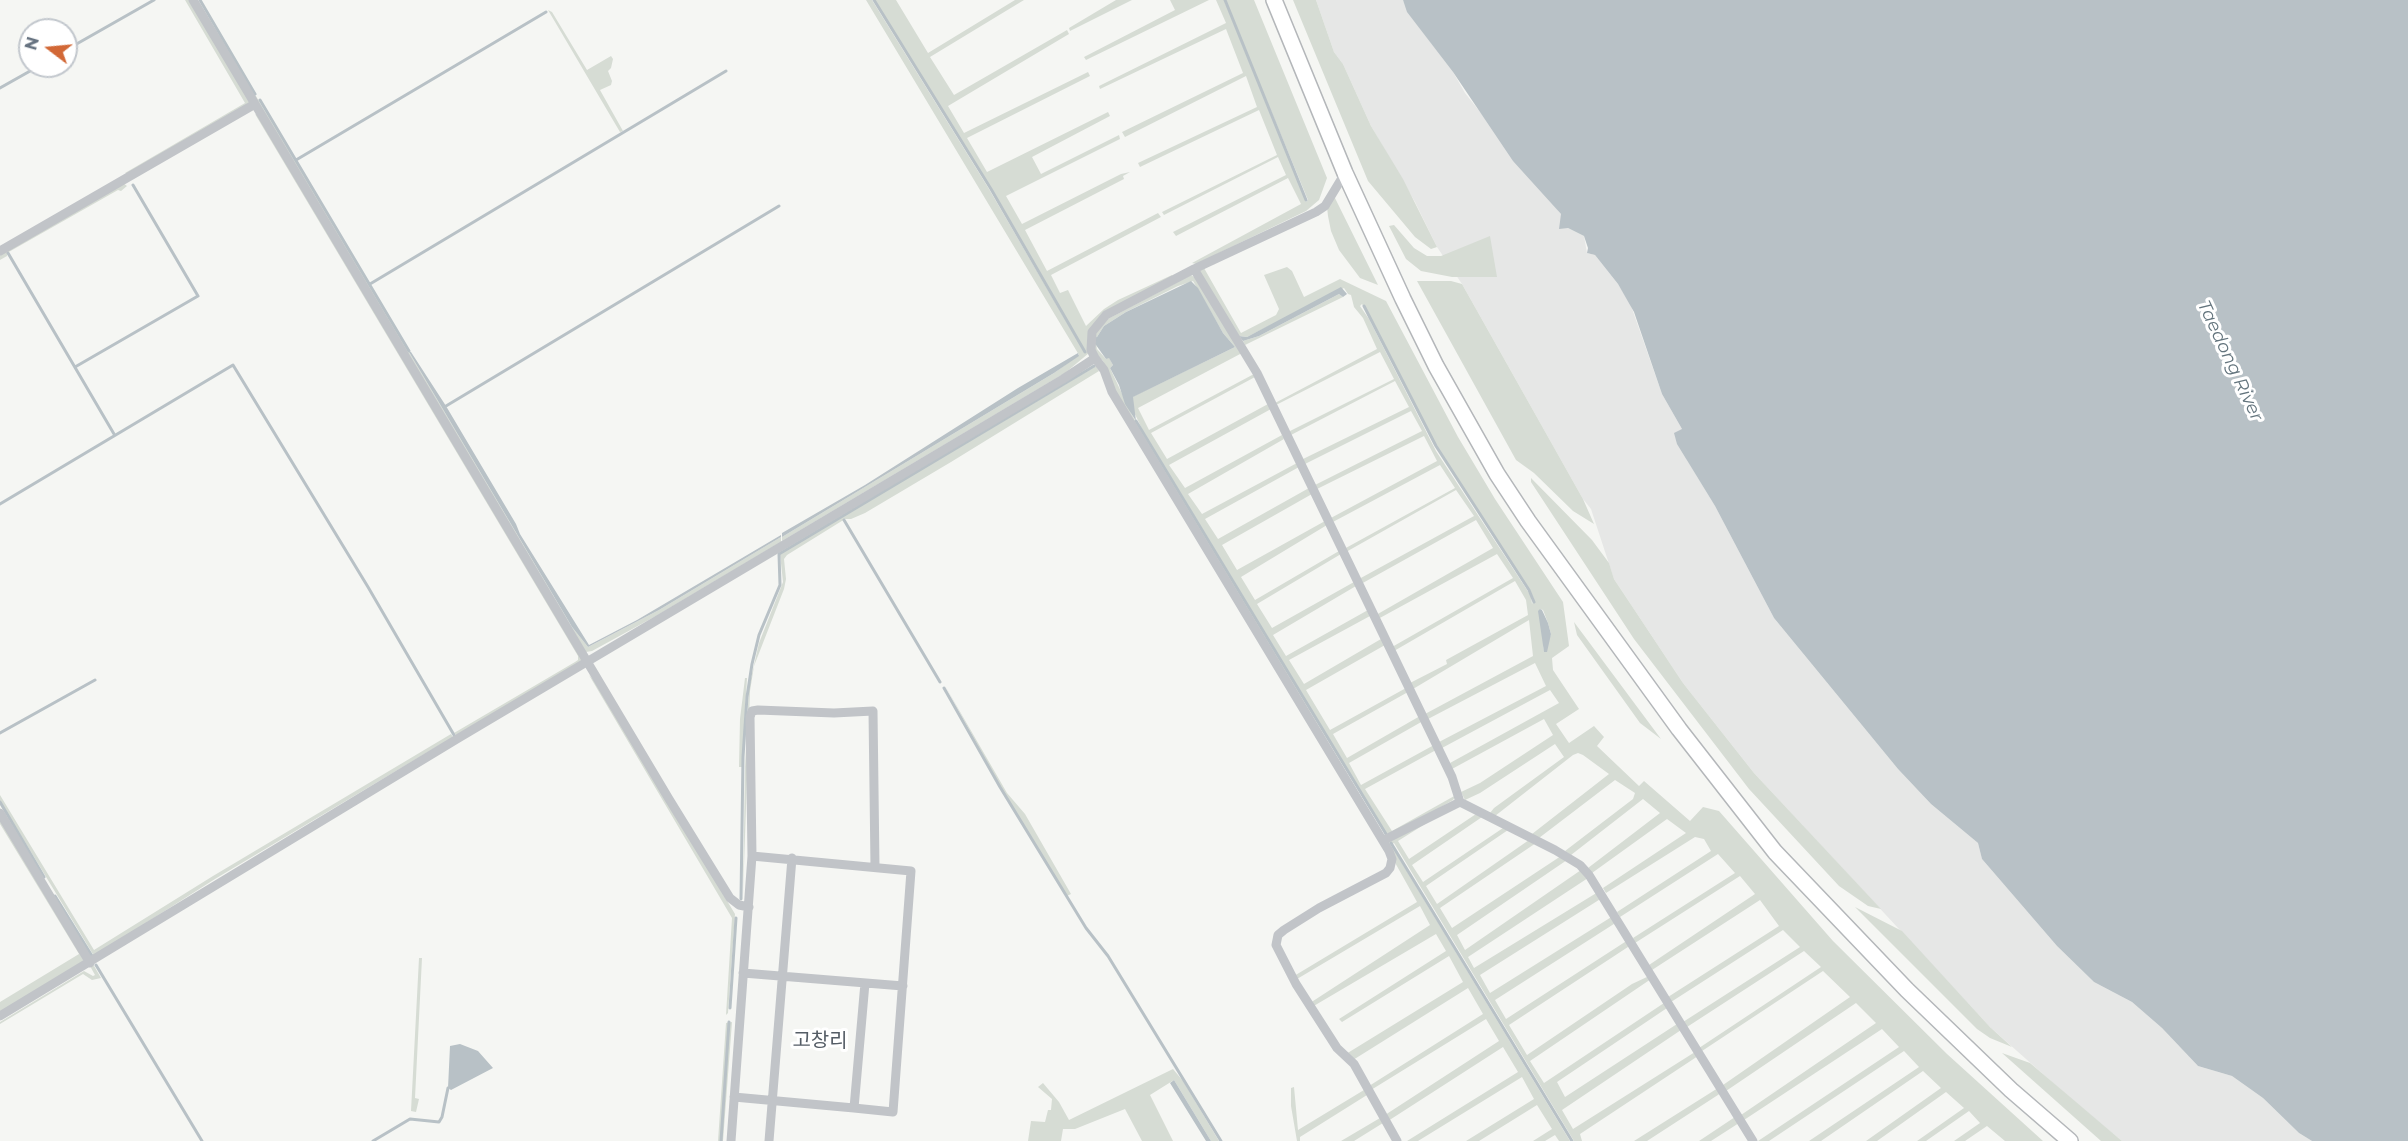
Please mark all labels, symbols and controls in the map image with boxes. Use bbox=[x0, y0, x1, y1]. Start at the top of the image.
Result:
north arrow bbox=[18, 18, 78, 78]
text: N bbox=[21, 35, 43, 52]
water label: Taedong River bbox=[2193, 297, 2267, 425]
district label: 고창리 bbox=[792, 1029, 848, 1053]

